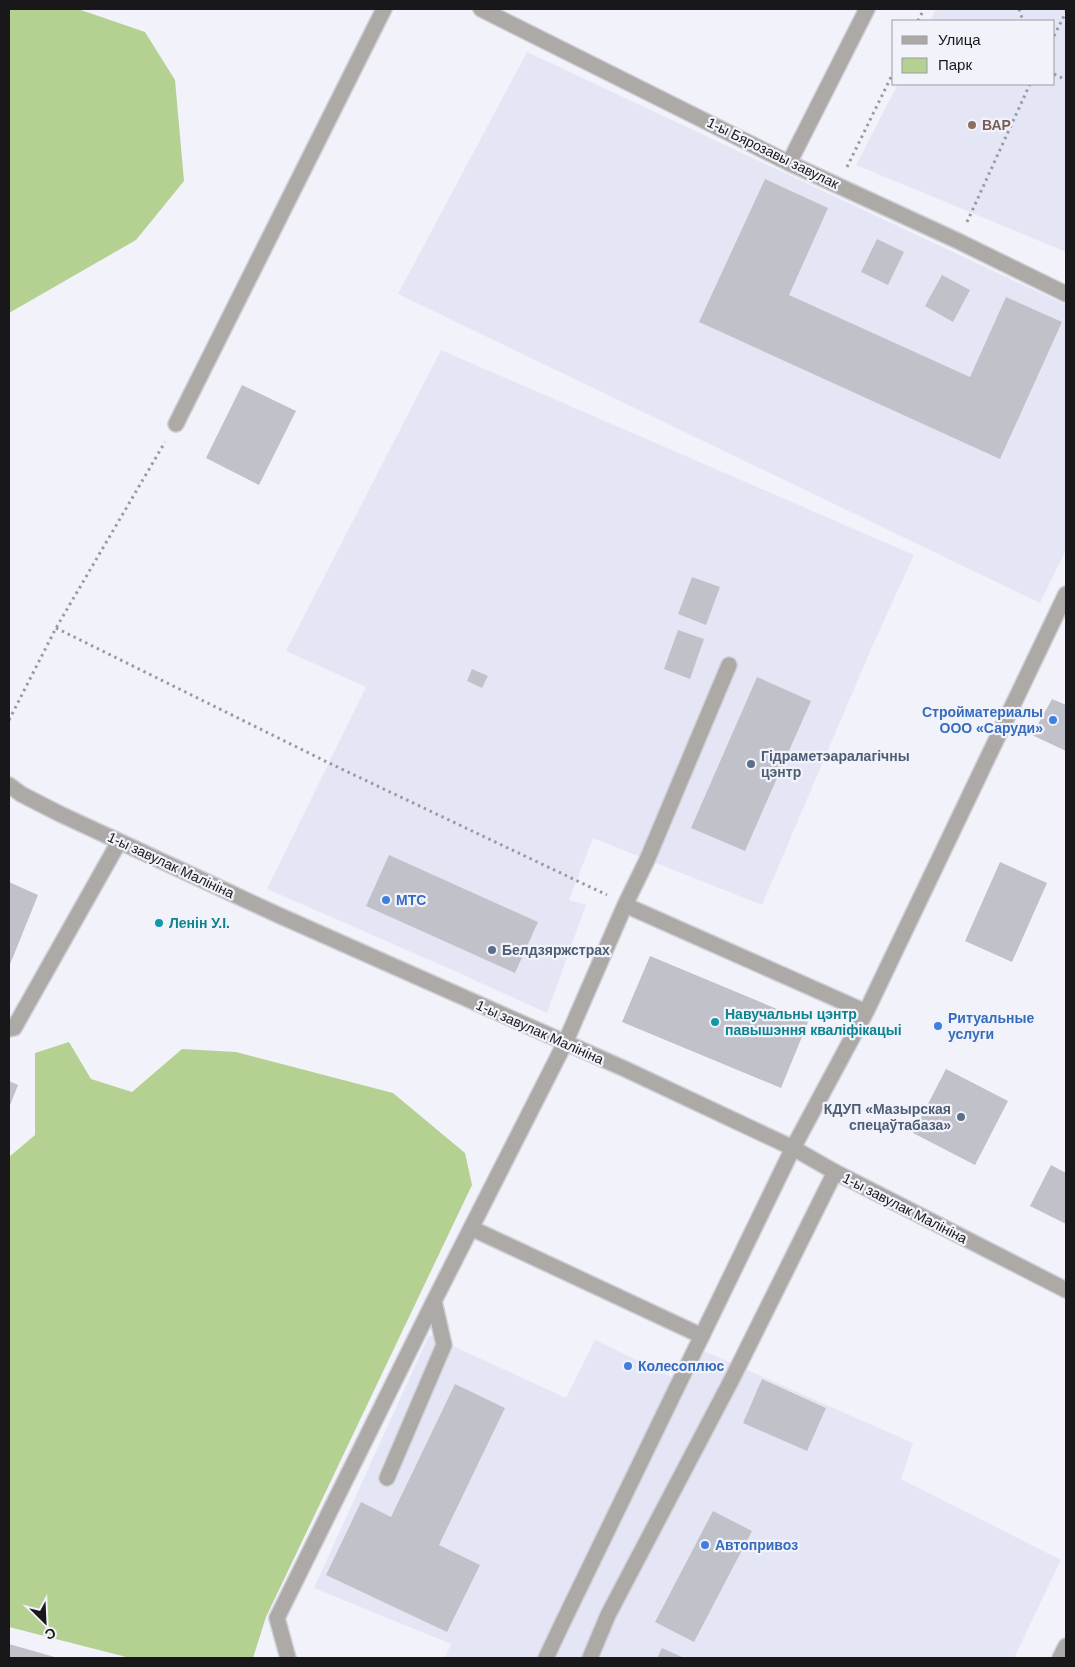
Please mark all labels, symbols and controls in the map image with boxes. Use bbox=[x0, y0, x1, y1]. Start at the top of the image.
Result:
legend bbox=[892, 20, 1055, 85]
text: Улица bbox=[938, 31, 981, 48]
text: Парк bbox=[938, 56, 972, 73]
street label: 1-ы Бярозавы завулак bbox=[705, 114, 842, 192]
place label: ВАР bbox=[982, 117, 1011, 133]
marker: ВАР bbox=[966, 119, 978, 131]
place label: Стройматериалы ООО «Саруди» bbox=[922, 704, 1043, 736]
marker: Стройматериалы ООО «Саруди» bbox=[1047, 714, 1059, 726]
place label: Гідраметэаралагічны цэнтр bbox=[761, 748, 910, 780]
marker: Гідраметэаралагічны цэнтр bbox=[745, 758, 757, 770]
street label: 1-ы завулак Малініна bbox=[105, 829, 237, 901]
place label: МТС bbox=[396, 892, 426, 908]
marker: МТС bbox=[380, 894, 392, 906]
place label: Ленін У.І. bbox=[169, 915, 230, 931]
marker: Ленін У.І. bbox=[153, 917, 165, 929]
place label: Белдзяржстрах bbox=[502, 942, 610, 958]
marker: Белдзяржстрах bbox=[486, 944, 498, 956]
street label: 1-ы завулак Малініна bbox=[474, 997, 606, 1067]
place label: Навучальны цэнтр павышэння кваліфікацыі bbox=[725, 1006, 902, 1038]
place label: Ритуальные услуги bbox=[948, 1010, 1034, 1042]
marker: Навучальны цэнтр павышэння кваліфікацыі bbox=[709, 1016, 721, 1028]
marker: Ритуальные услуги bbox=[932, 1020, 944, 1032]
place label: КДУП «Мазырская спецаўтабаза» bbox=[824, 1101, 951, 1133]
marker: КДУП «Мазырская спецаўтабаза» bbox=[955, 1111, 967, 1123]
street label: 1-ы завулак Малініна bbox=[840, 1170, 970, 1246]
place label: Колесоплюс bbox=[638, 1358, 725, 1374]
marker: Колесоплюс bbox=[622, 1360, 634, 1372]
place label: Автопривоз bbox=[715, 1537, 798, 1553]
marker: Автопривоз bbox=[699, 1539, 711, 1551]
north arrow bbox=[20, 1597, 70, 1647]
text: С bbox=[42, 1625, 58, 1643]

